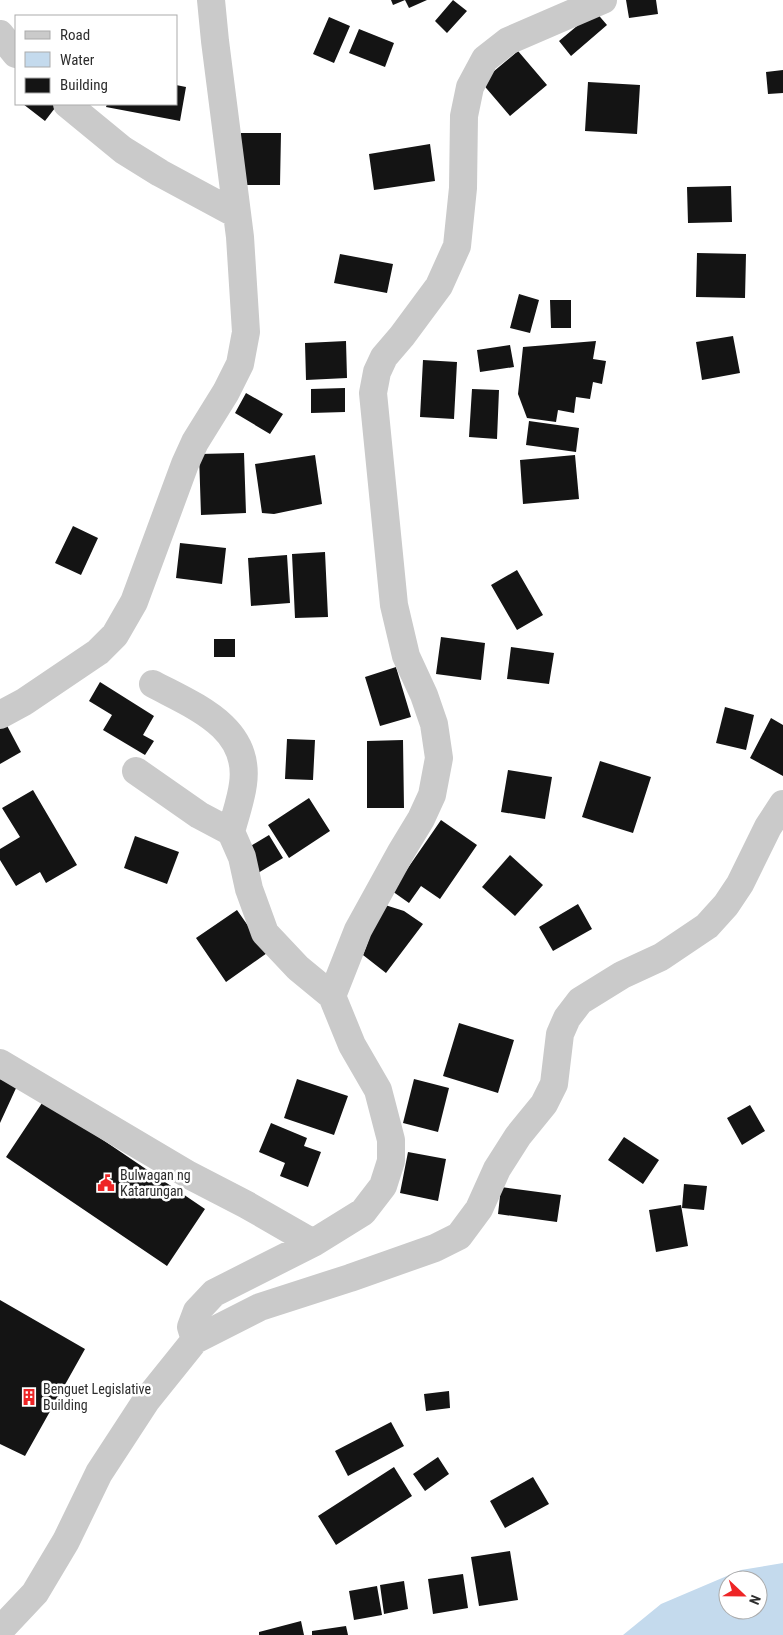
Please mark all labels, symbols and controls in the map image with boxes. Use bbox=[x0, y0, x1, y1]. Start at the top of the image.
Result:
legend bbox=[15, 15, 178, 105]
text: Road bbox=[60, 26, 90, 44]
text: Water bbox=[60, 51, 95, 69]
text: Building bbox=[60, 76, 108, 94]
place label: Bulwagan ng Katarungan bbox=[120, 1167, 191, 1199]
public building icon: Bulwagan ng Katarungan bbox=[96, 1173, 116, 1193]
place label: Benguet Legislative Building bbox=[43, 1381, 151, 1413]
building icon: Benguet Legislative Building bbox=[19, 1387, 39, 1407]
north arrow bbox=[718, 1570, 768, 1620]
text: N bbox=[746, 1593, 764, 1607]

